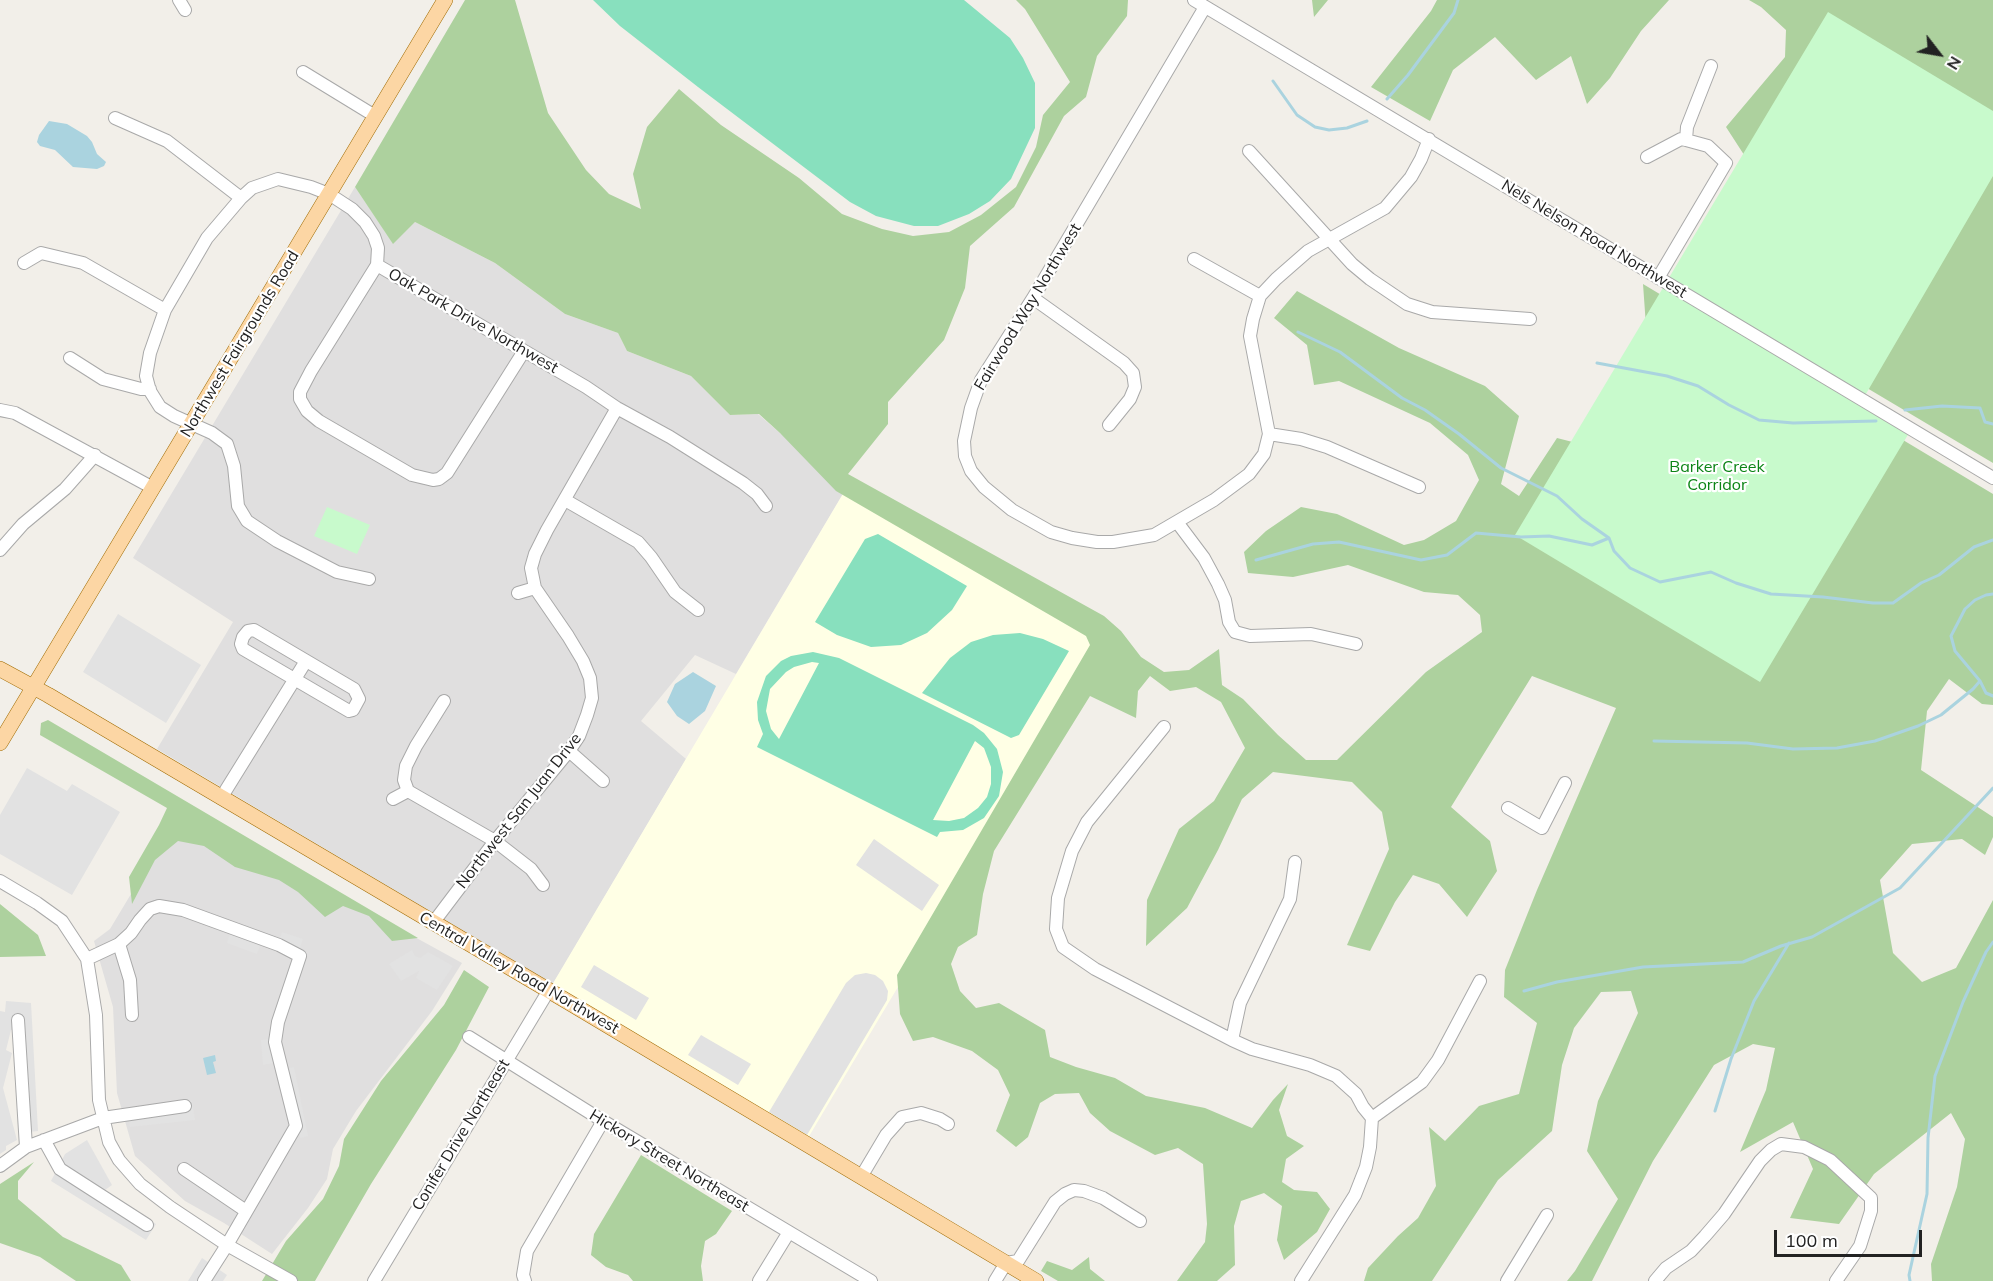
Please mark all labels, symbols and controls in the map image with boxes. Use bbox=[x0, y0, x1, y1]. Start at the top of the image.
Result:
north arrow bbox=[1909, 24, 1969, 84]
text: N bbox=[1943, 53, 1966, 74]
street label: Nels Nelson Road Northwest bbox=[1498, 176, 1690, 302]
street label: Fairwood Way Northwest bbox=[970, 220, 1086, 394]
street label: Northwest Fairgrounds Road bbox=[177, 247, 303, 441]
street label: Oak Park Drive Northwest bbox=[385, 264, 561, 378]
park label: Barker Creek Corridor bbox=[1669, 457, 1765, 495]
street label: Northwest San Juan Drive bbox=[452, 730, 586, 892]
street label: Central Valley Road Northwest bbox=[416, 908, 622, 1038]
street label: Conifer Drive Northeast bbox=[408, 1056, 514, 1214]
street label: Hickory Street Northeast bbox=[586, 1106, 752, 1216]
scale bar bbox=[1777, 1218, 1926, 1256]
text: 100 m bbox=[1785, 1229, 1838, 1252]

